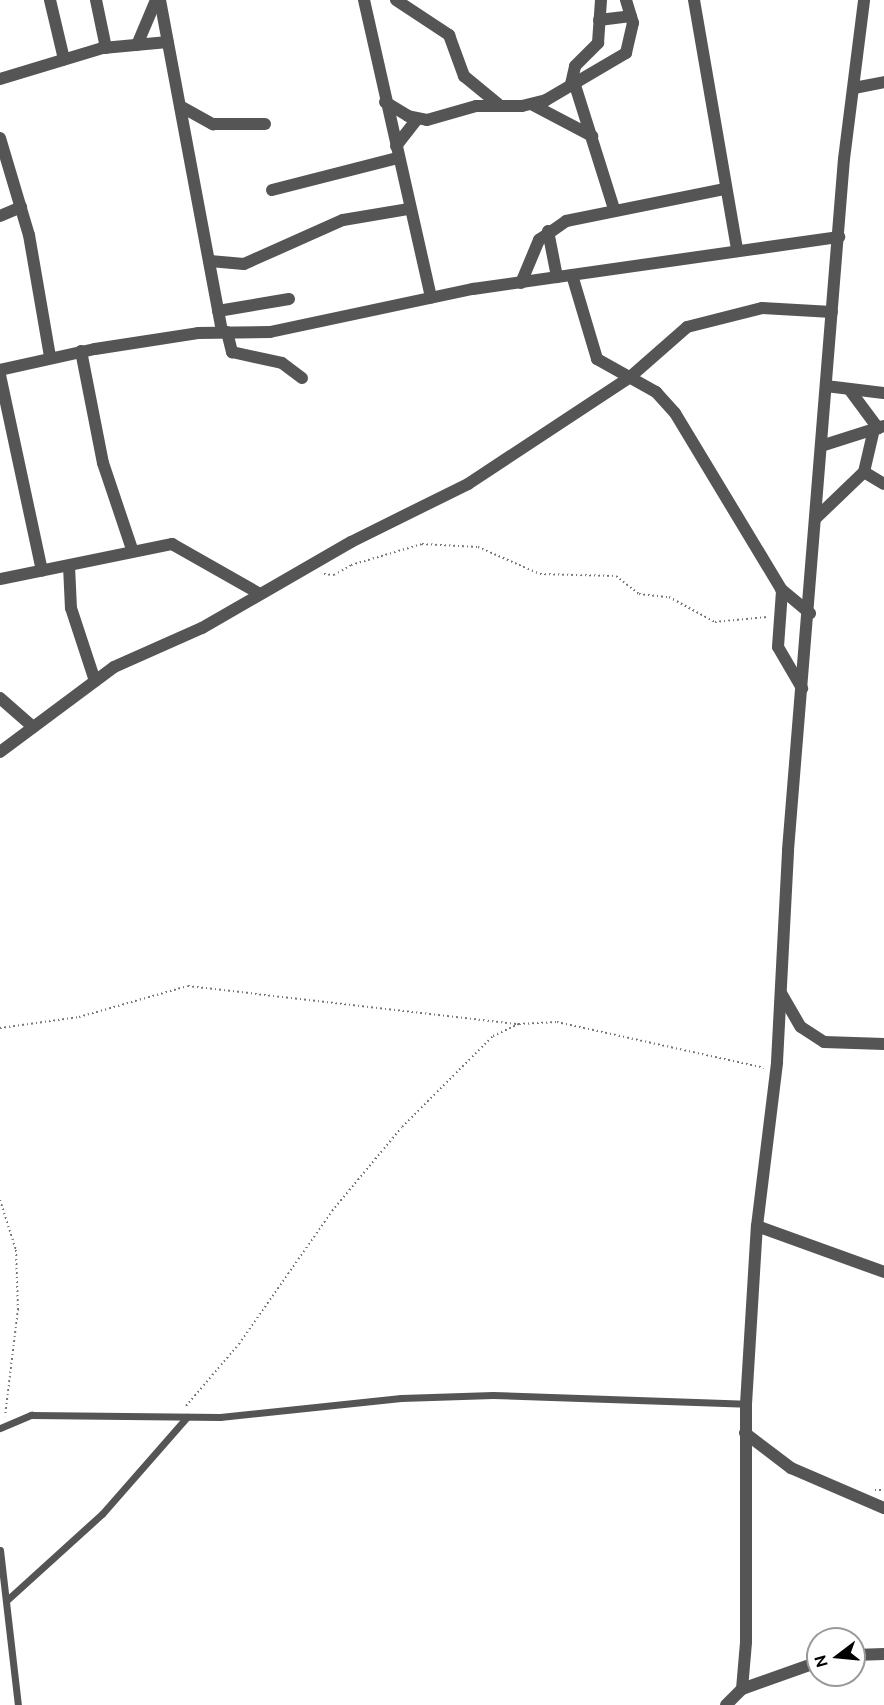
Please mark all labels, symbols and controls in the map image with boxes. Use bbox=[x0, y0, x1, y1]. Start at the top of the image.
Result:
north arrow bbox=[806, 1627, 866, 1687]
text: N bbox=[810, 1653, 831, 1670]

